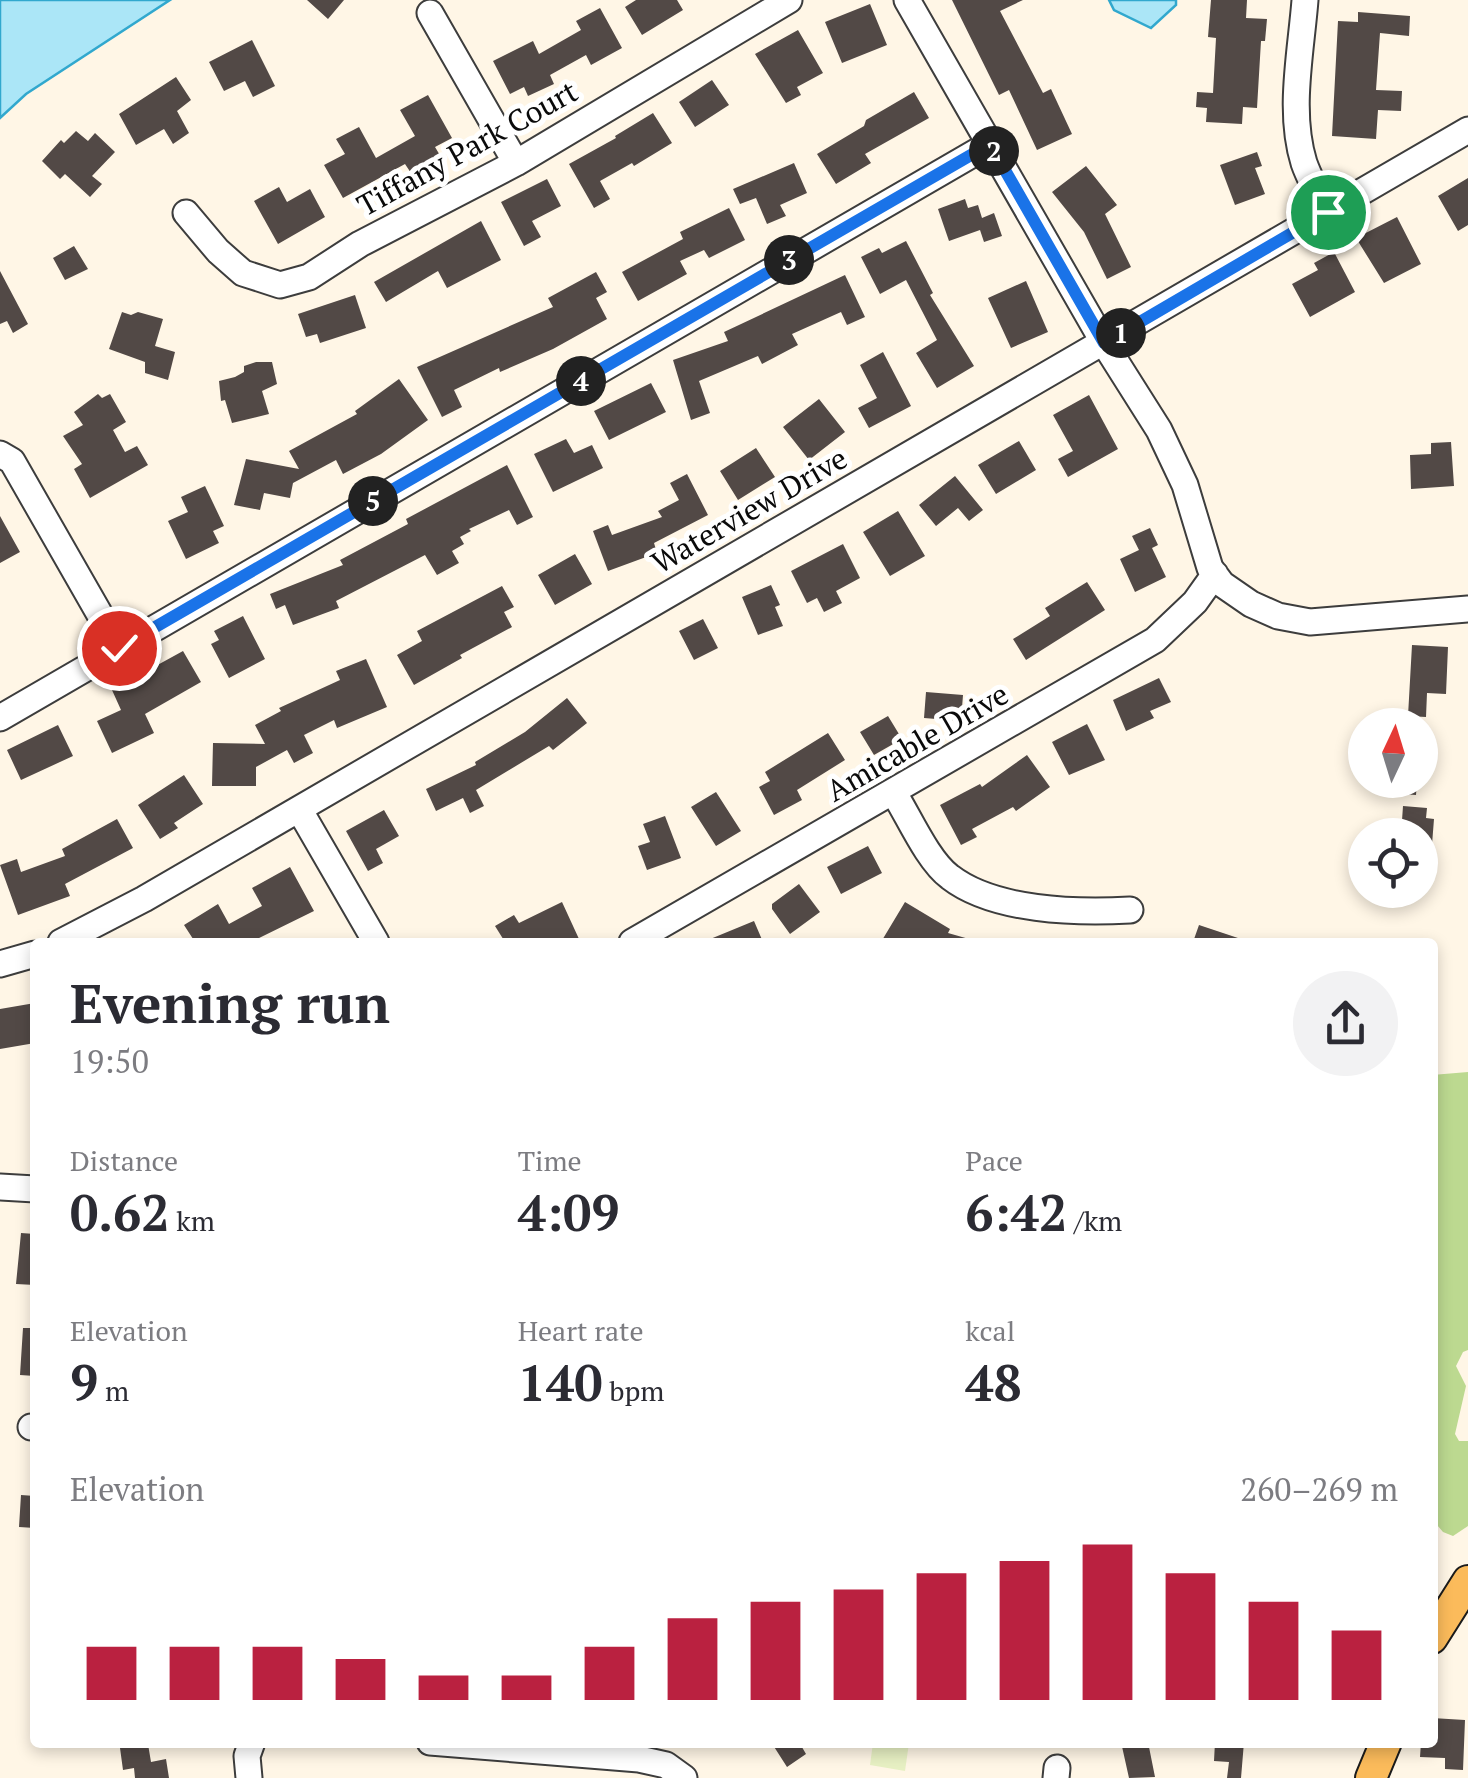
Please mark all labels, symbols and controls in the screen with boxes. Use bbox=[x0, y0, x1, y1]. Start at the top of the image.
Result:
street label: Tiffany Park Court bbox=[350, 71, 584, 225]
pin: 2 bbox=[969, 126, 1019, 176]
text: 2 bbox=[986, 132, 1002, 169]
pin bbox=[1286, 170, 1371, 255]
icon: arrive bbox=[1301, 185, 1356, 240]
pin: 3 bbox=[764, 235, 814, 285]
text: 3 bbox=[781, 241, 797, 278]
pin: 1 bbox=[1096, 308, 1146, 358]
text: 1 bbox=[1113, 314, 1129, 351]
pin: 4 bbox=[556, 356, 606, 406]
text: 4 bbox=[573, 362, 589, 399]
street label: Waterview Drive bbox=[644, 438, 854, 582]
pin: 5 bbox=[348, 476, 398, 526]
text: 5 bbox=[365, 482, 381, 519]
pin bbox=[77, 606, 162, 691]
icon: check bbox=[92, 621, 147, 676]
street label: Amicable Drive bbox=[819, 674, 1015, 810]
north arrow bbox=[1348, 708, 1438, 798]
map controls bbox=[1348, 708, 1438, 908]
button: locate bbox=[1348, 818, 1438, 908]
text: Evening run bbox=[70, 966, 390, 1039]
button: share bbox=[1293, 971, 1398, 1076]
text: 19:50 bbox=[70, 1040, 149, 1082]
text: Distance bbox=[70, 1142, 178, 1179]
text: Time bbox=[518, 1142, 582, 1179]
text: Pace bbox=[965, 1142, 1023, 1179]
text: 0.62 bbox=[70, 1179, 170, 1245]
text: 4:09 bbox=[518, 1179, 620, 1245]
text: 6:42 bbox=[965, 1179, 1067, 1245]
text: km bbox=[170, 1202, 215, 1239]
text: /km bbox=[1067, 1202, 1122, 1239]
text: Elevation bbox=[70, 1312, 188, 1349]
text: Heart rate bbox=[518, 1312, 644, 1349]
text: kcal bbox=[965, 1312, 1015, 1349]
text: 9 bbox=[70, 1349, 98, 1415]
text: 140 bbox=[518, 1349, 602, 1415]
text: 48 bbox=[965, 1349, 1022, 1415]
text: m bbox=[98, 1372, 129, 1409]
text: bpm bbox=[602, 1372, 664, 1409]
text: Elevation bbox=[70, 1468, 204, 1510]
text: 260–269 m bbox=[1240, 1468, 1398, 1510]

